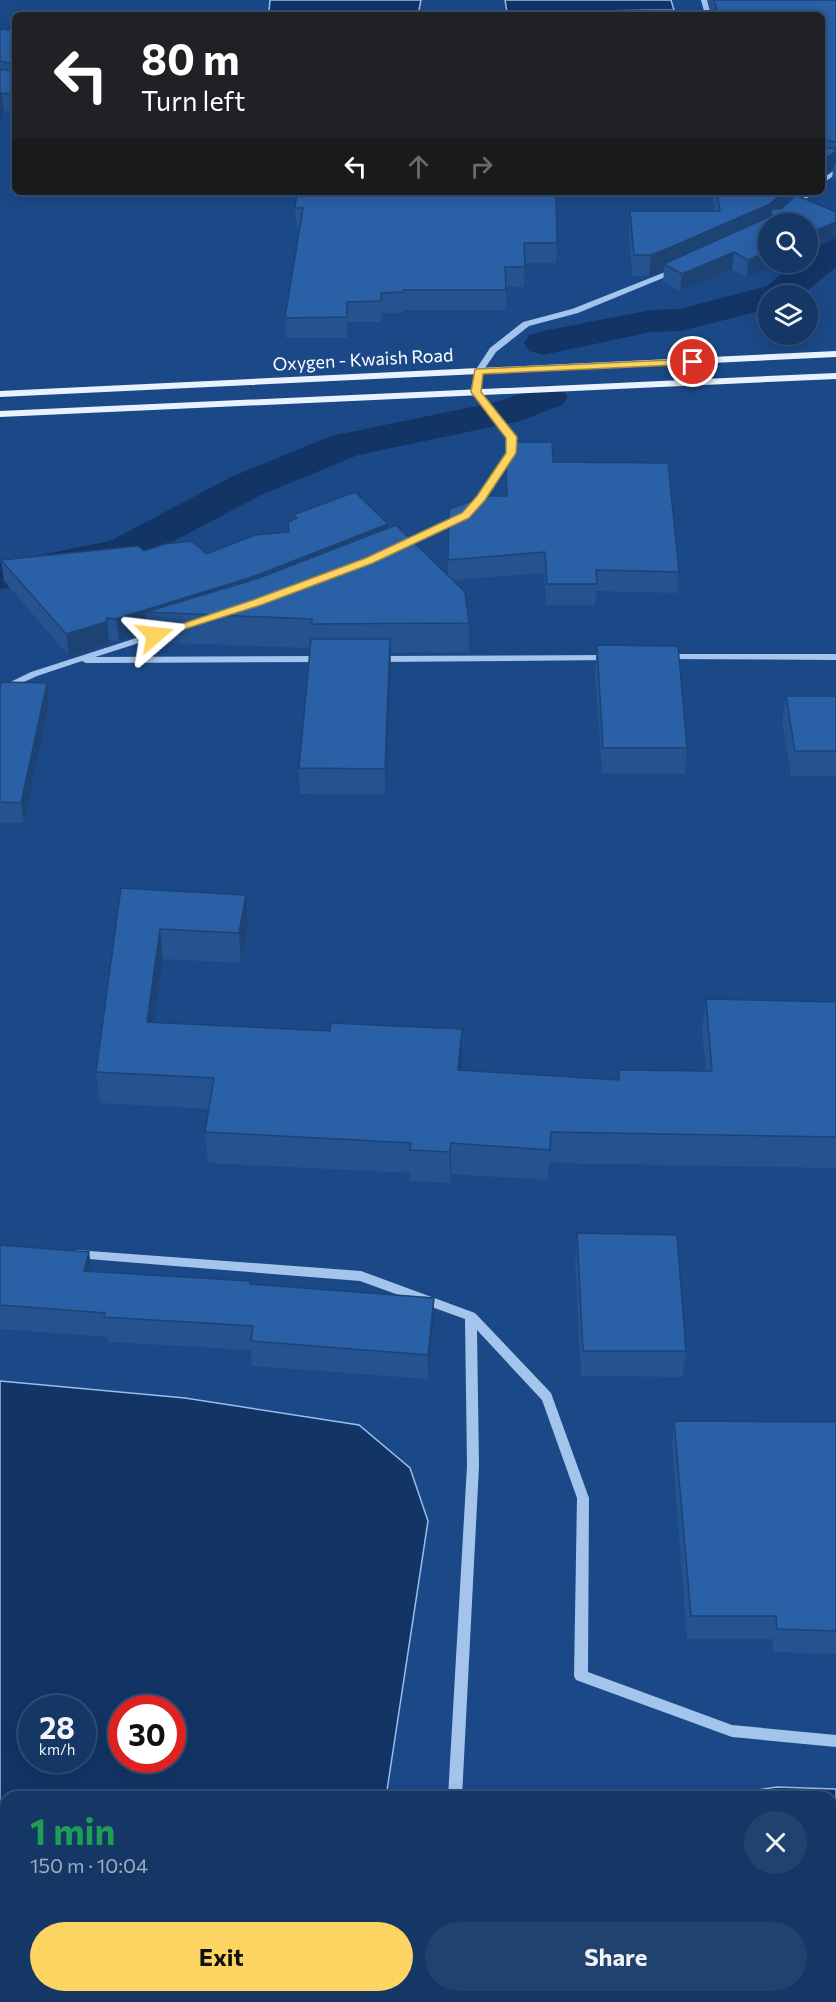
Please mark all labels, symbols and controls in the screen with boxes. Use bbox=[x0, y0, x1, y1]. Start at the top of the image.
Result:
text: 80 m bbox=[141, 32, 240, 84]
icon: left bbox=[42, 36, 120, 114]
text: Turn left bbox=[141, 84, 245, 117]
icon: left bbox=[339, 150, 372, 183]
icon: ahead bbox=[402, 150, 435, 183]
icon: right bbox=[465, 150, 498, 183]
map controls bbox=[758, 213, 818, 345]
button: search bbox=[758, 213, 818, 273]
button: layers bbox=[758, 285, 818, 345]
pin bbox=[667, 336, 718, 387]
street label: Oxygen - Kwaish Road bbox=[272, 343, 454, 375]
icon: arrive bbox=[676, 345, 709, 378]
position arrow bbox=[123, 603, 187, 667]
speed limit sign: 30 bbox=[108, 1695, 186, 1773]
text: 28 bbox=[39, 1708, 75, 1745]
text: km/h bbox=[39, 1740, 75, 1758]
text: 1 min bbox=[30, 1808, 115, 1852]
button: close bbox=[744, 1811, 807, 1874]
text: 150 m · 10:04 bbox=[30, 1853, 148, 1877]
button: Exit bbox=[30, 1922, 413, 1991]
button: Share bbox=[425, 1922, 807, 1991]

